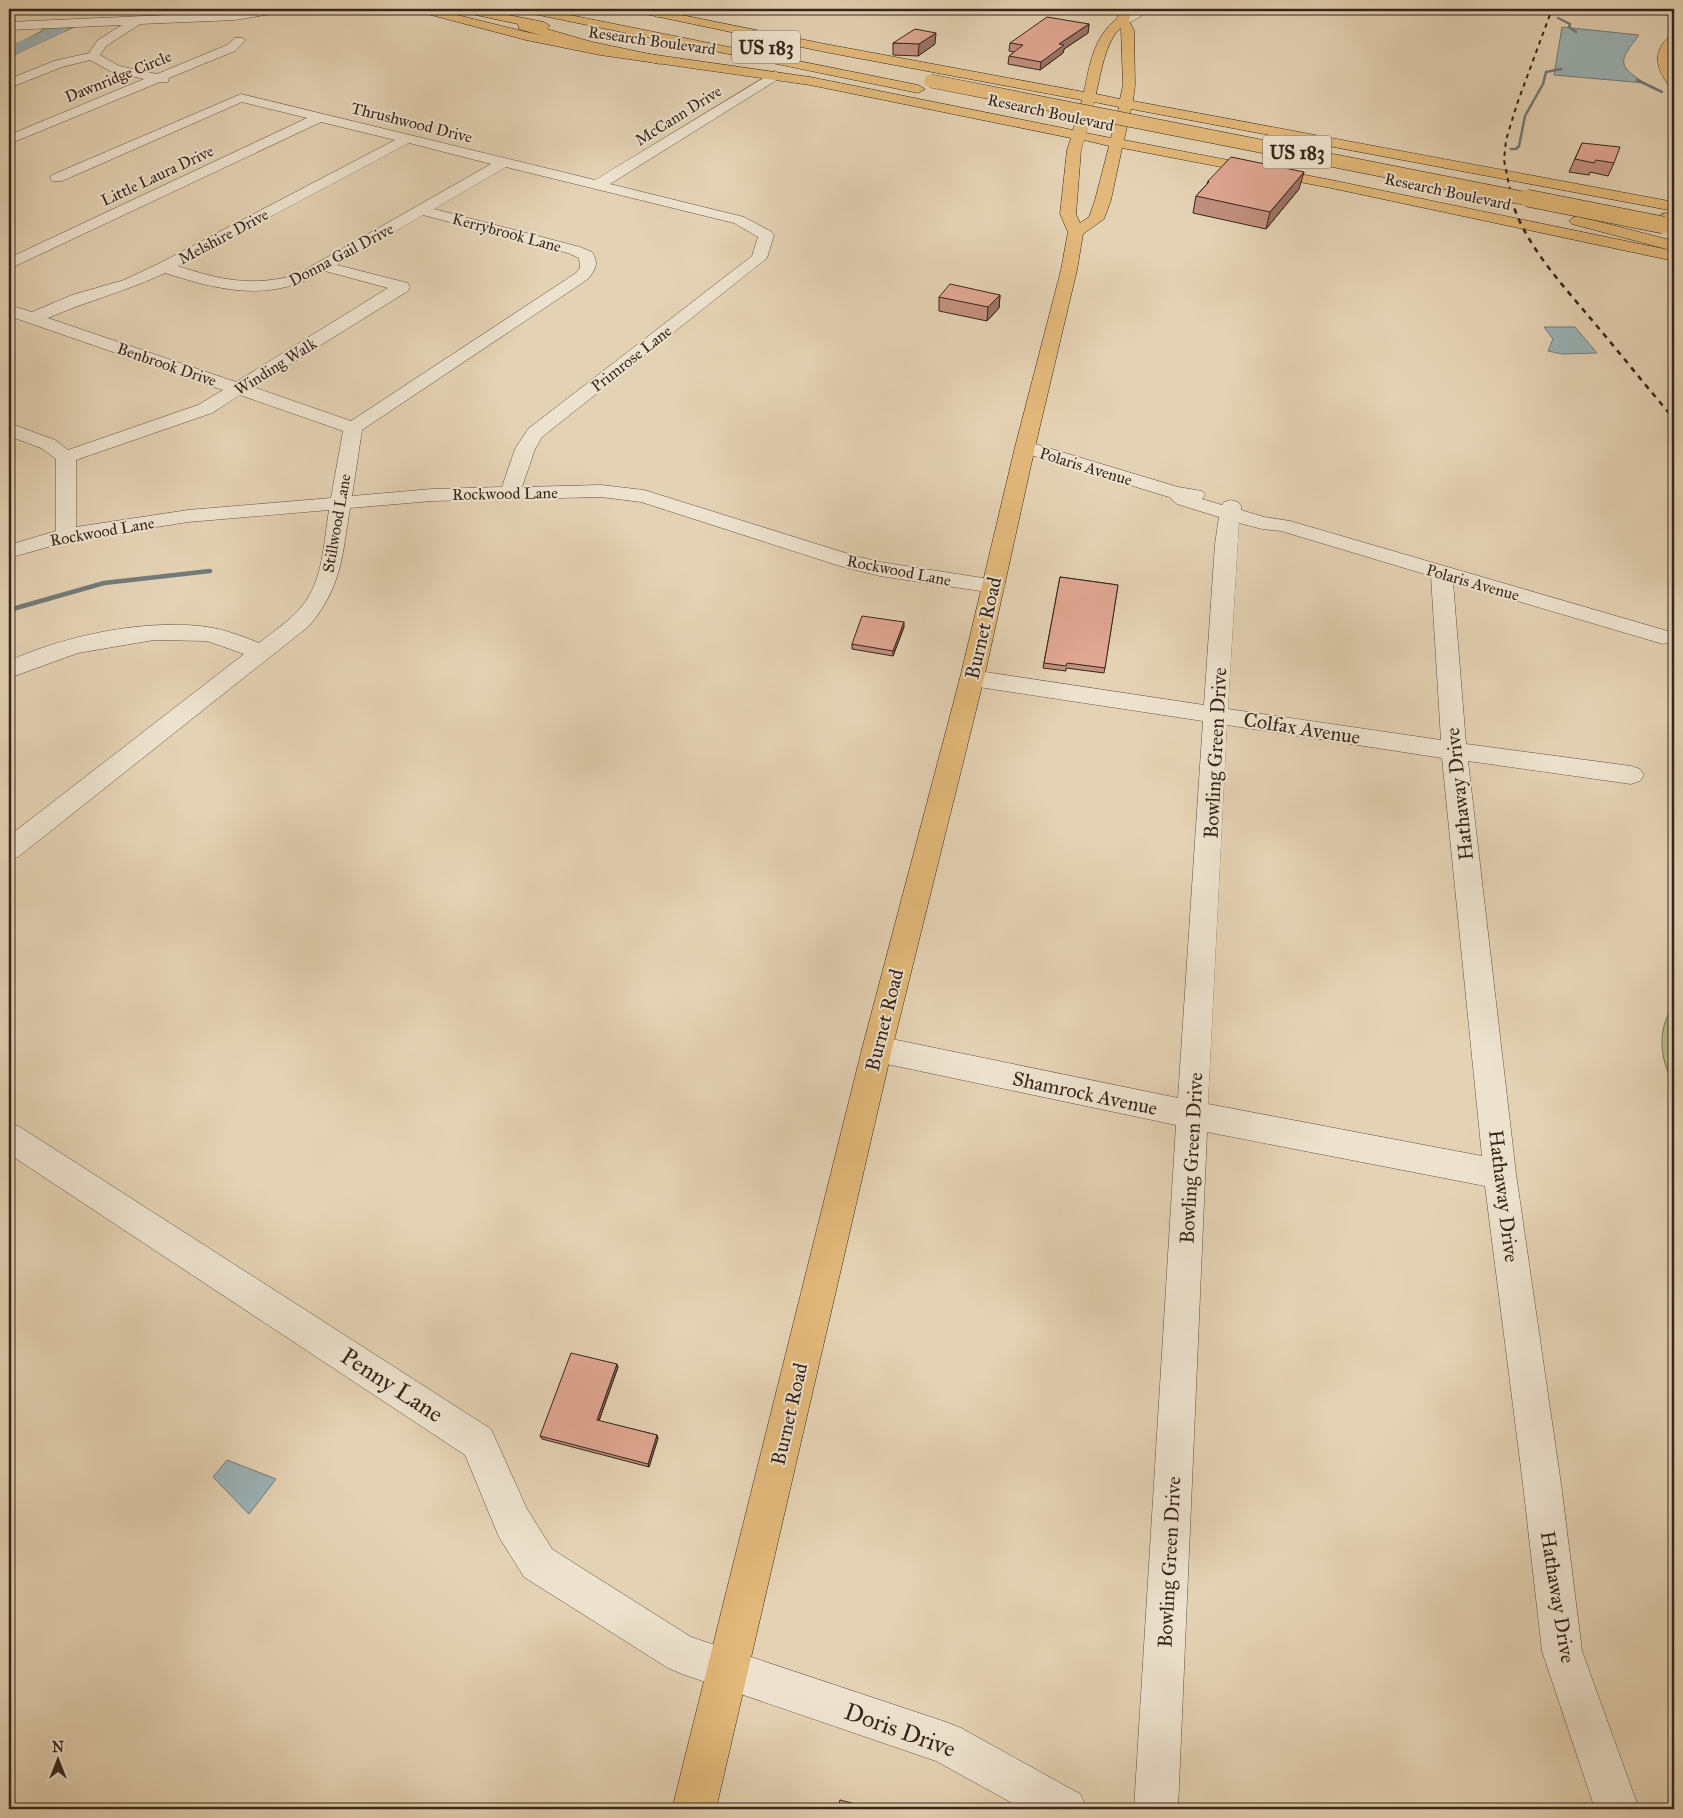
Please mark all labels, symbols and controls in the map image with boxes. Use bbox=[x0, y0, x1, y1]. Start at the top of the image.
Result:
street label: Research Boulevard bbox=[587, 22, 717, 59]
road number: US 183 bbox=[732, 31, 800, 64]
street label: Dawnridge Circle bbox=[62, 46, 175, 107]
street label: McCann Drive bbox=[631, 81, 725, 150]
street label: Research Boulevard bbox=[986, 90, 1116, 135]
street label: Thrushwood Drive bbox=[349, 98, 475, 147]
road number: US 183 bbox=[1263, 136, 1331, 168]
street label: Little Laura Drive bbox=[98, 141, 217, 210]
street label: Research Boulevard bbox=[1383, 169, 1513, 214]
street label: Melshire Drive bbox=[175, 205, 272, 268]
street label: Kerrybrook Lane bbox=[450, 209, 564, 256]
street label: Donna Gail Drive bbox=[286, 219, 397, 290]
street label: Primrose Lane bbox=[587, 321, 676, 396]
street label: Winding Walk bbox=[231, 333, 321, 400]
street label: Benbrook Drive bbox=[115, 339, 219, 390]
street label: Polaris Avenue bbox=[1037, 443, 1135, 490]
street label: Stillwood Lane bbox=[318, 472, 355, 574]
street label: Rockwood Lane bbox=[452, 483, 558, 504]
street label: Rockwood Lane bbox=[48, 513, 156, 550]
street label: Rockwood Lane bbox=[845, 551, 953, 590]
street label: Polaris Avenue bbox=[1424, 560, 1522, 605]
street label: Burnet Road bbox=[960, 574, 1006, 682]
street label: Bowling Green Drive bbox=[1199, 667, 1232, 839]
street label: Colfax Avenue bbox=[1242, 707, 1362, 749]
street label: Hathaway Drive bbox=[1440, 726, 1478, 862]
street label: Burnet Road bbox=[860, 966, 908, 1074]
street label: Shamrock Avenue bbox=[1010, 1066, 1160, 1120]
street label: Bowling Green Drive bbox=[1175, 1072, 1208, 1244]
street label: Hathaway Drive bbox=[1484, 1128, 1524, 1264]
street label: Penny Lane bbox=[335, 1341, 449, 1429]
street label: Burnet Road bbox=[766, 1360, 812, 1468]
street label: Bowling Green Drive bbox=[1153, 1476, 1186, 1648]
street label: Hathaway Drive bbox=[1536, 1529, 1580, 1665]
street label: Doris Drive bbox=[840, 1696, 960, 1764]
north arrow bbox=[32, 1736, 82, 1786]
text: N bbox=[52, 1739, 64, 1756]

